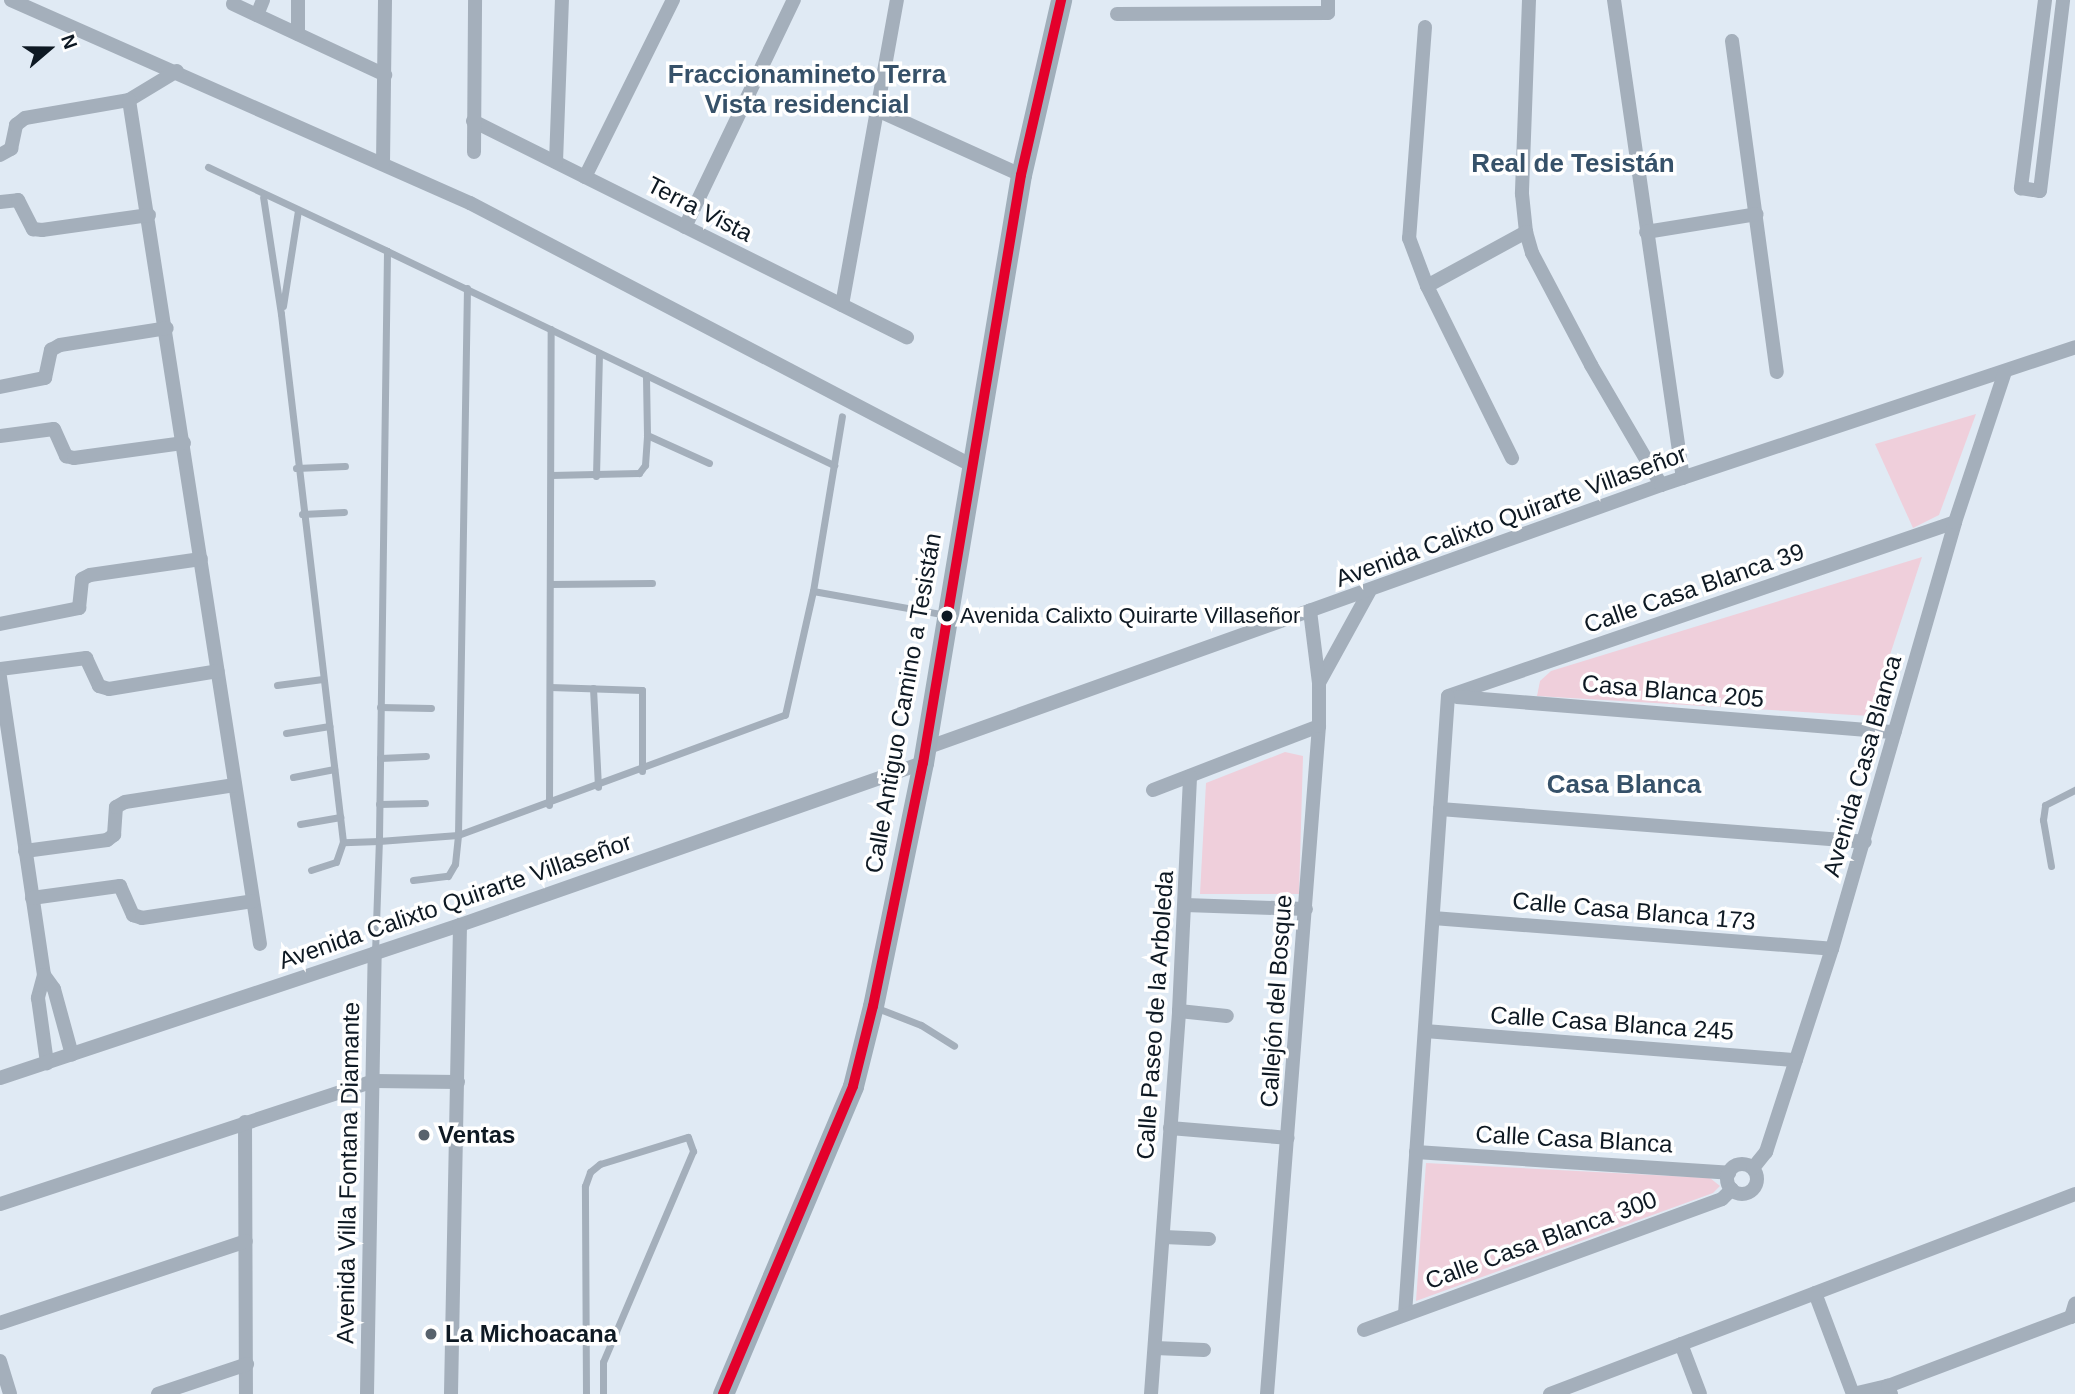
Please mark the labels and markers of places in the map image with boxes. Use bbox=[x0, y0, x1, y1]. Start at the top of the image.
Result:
place label: Avenida Calixto Quirarte Villaseñor bbox=[960, 603, 1300, 629]
marker: Avenida Calixto Quirarte Villaseñor bbox=[940, 609, 954, 623]
place label: Ventas bbox=[438, 1121, 515, 1149]
marker: Ventas bbox=[416, 1127, 432, 1143]
place label: La Michoacana bbox=[445, 1320, 617, 1348]
marker: La Michoacana bbox=[423, 1326, 439, 1342]

